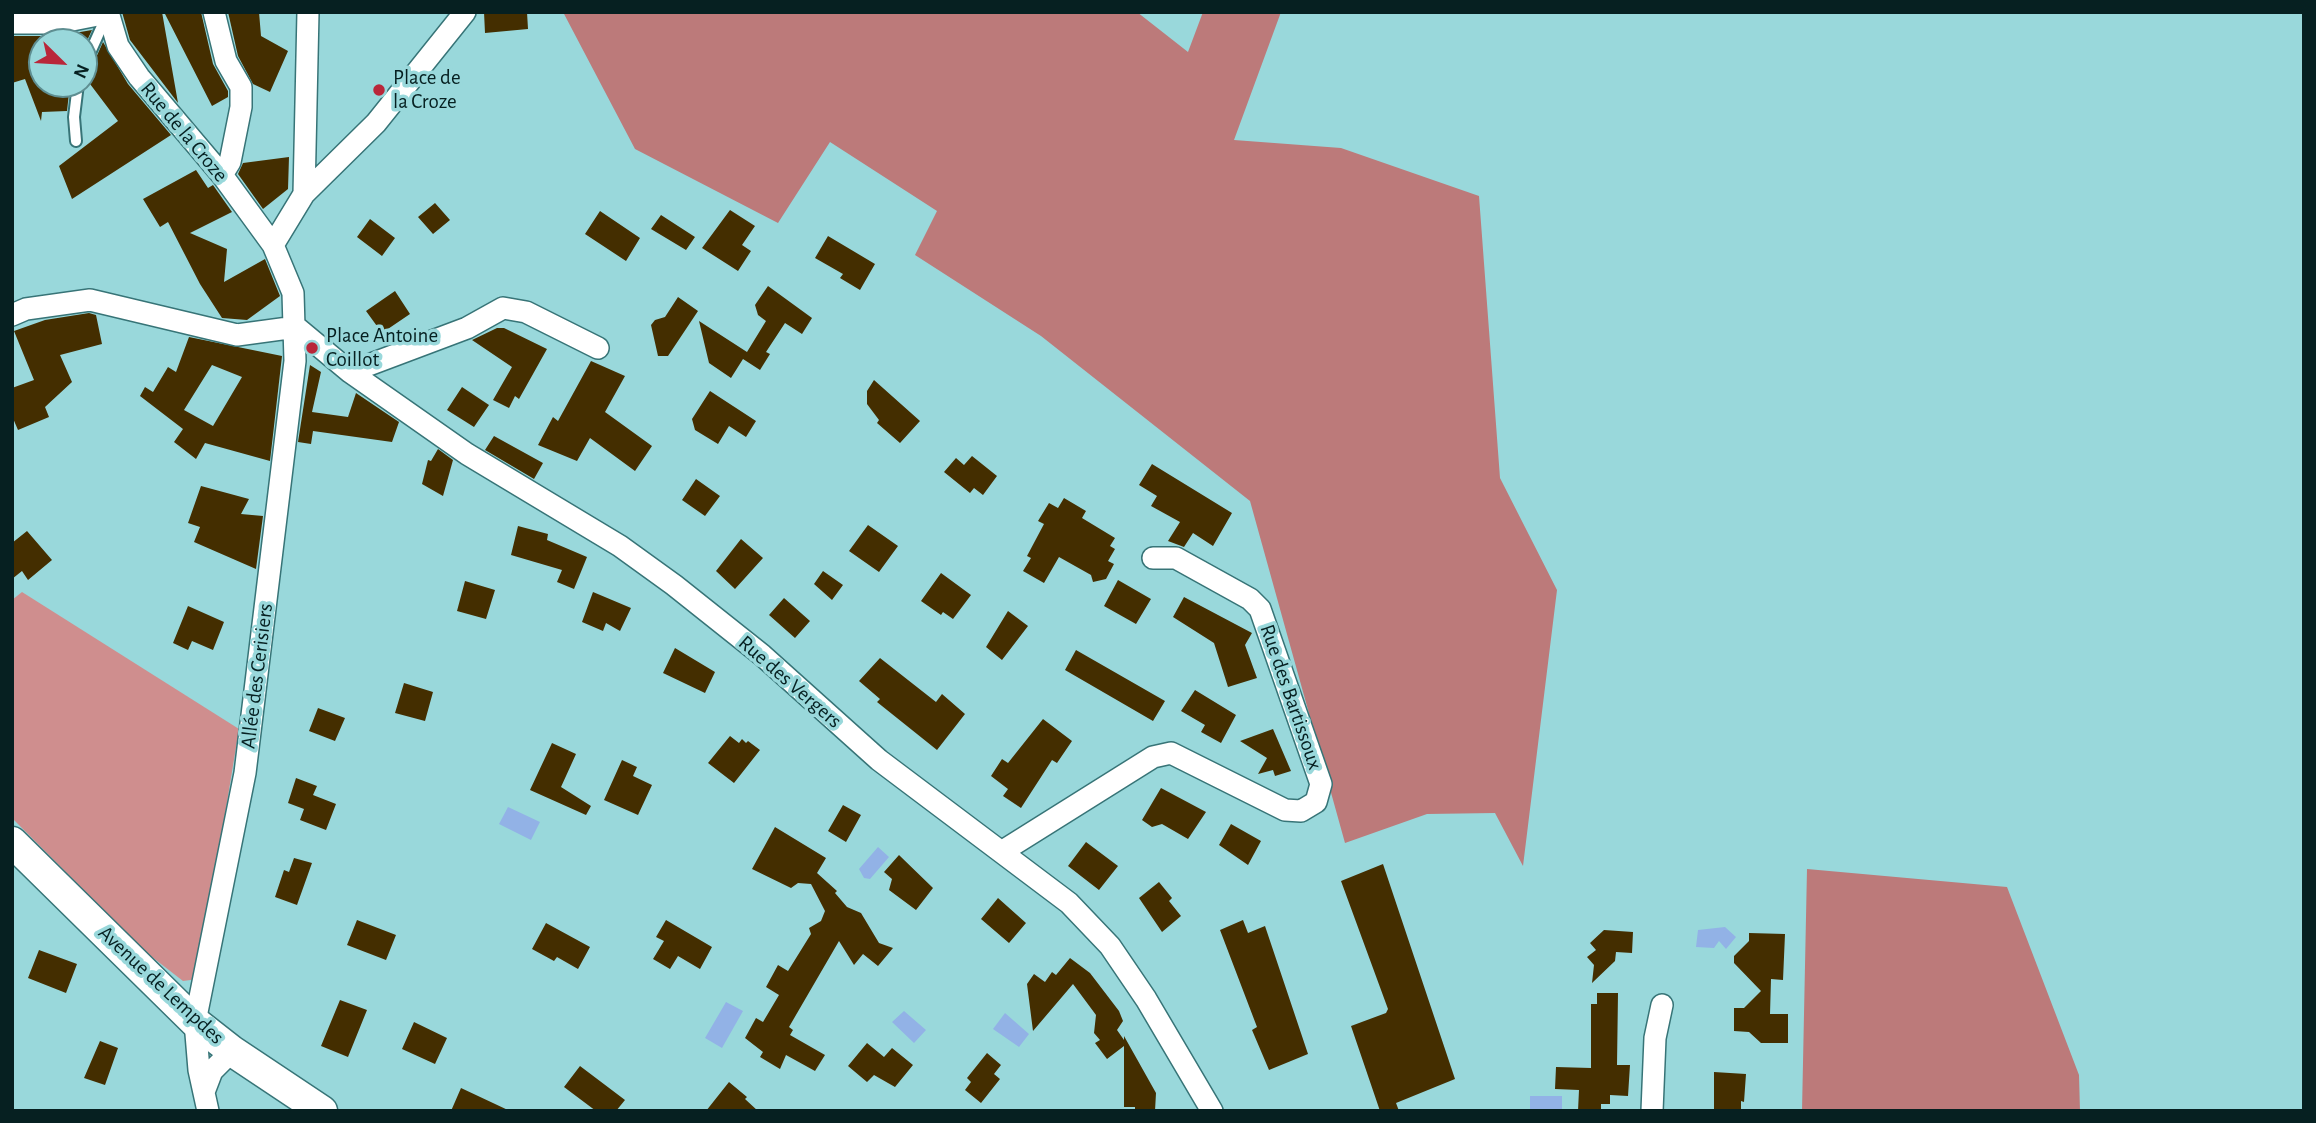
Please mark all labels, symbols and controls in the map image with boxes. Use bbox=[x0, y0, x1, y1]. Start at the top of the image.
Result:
north arrow bbox=[28, 28, 98, 98]
text: N bbox=[69, 61, 92, 81]
place label: Place de la Croze bbox=[393, 65, 461, 115]
street label: Rue de la Croze bbox=[135, 77, 233, 187]
marker: Place de la Croze bbox=[371, 82, 387, 98]
place label: Place Antoine Coillot bbox=[326, 323, 438, 373]
marker: Place Antoine Coillot bbox=[304, 340, 320, 356]
street label: Allée des Cerisiers bbox=[236, 602, 278, 750]
street label: Rue des Bartissoux bbox=[1254, 621, 1328, 773]
street label: Rue des Vergers bbox=[733, 630, 847, 734]
street label: Avenue de Lempdes bbox=[93, 920, 229, 1050]

